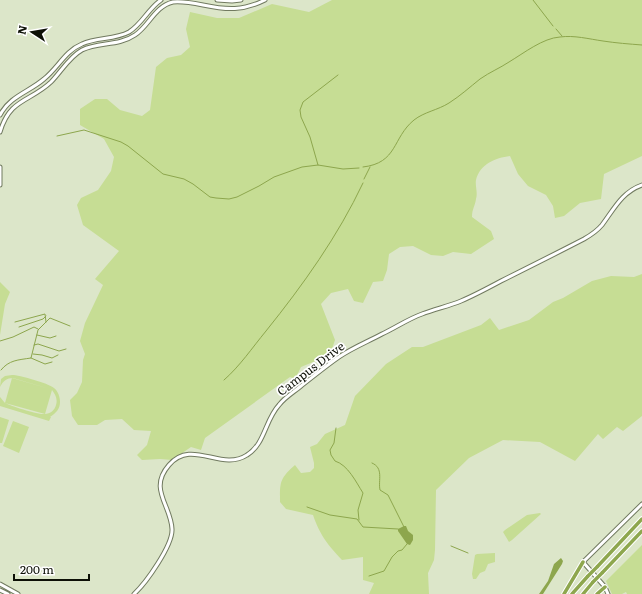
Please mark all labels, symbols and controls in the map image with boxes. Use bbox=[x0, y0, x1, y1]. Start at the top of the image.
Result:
north arrow bbox=[12, 12, 52, 52]
text: N bbox=[12, 24, 30, 36]
street label: Campus Drive bbox=[273, 337, 348, 400]
scale bar bbox=[14, 556, 89, 582]
text: 200 m bbox=[20, 560, 54, 578]

